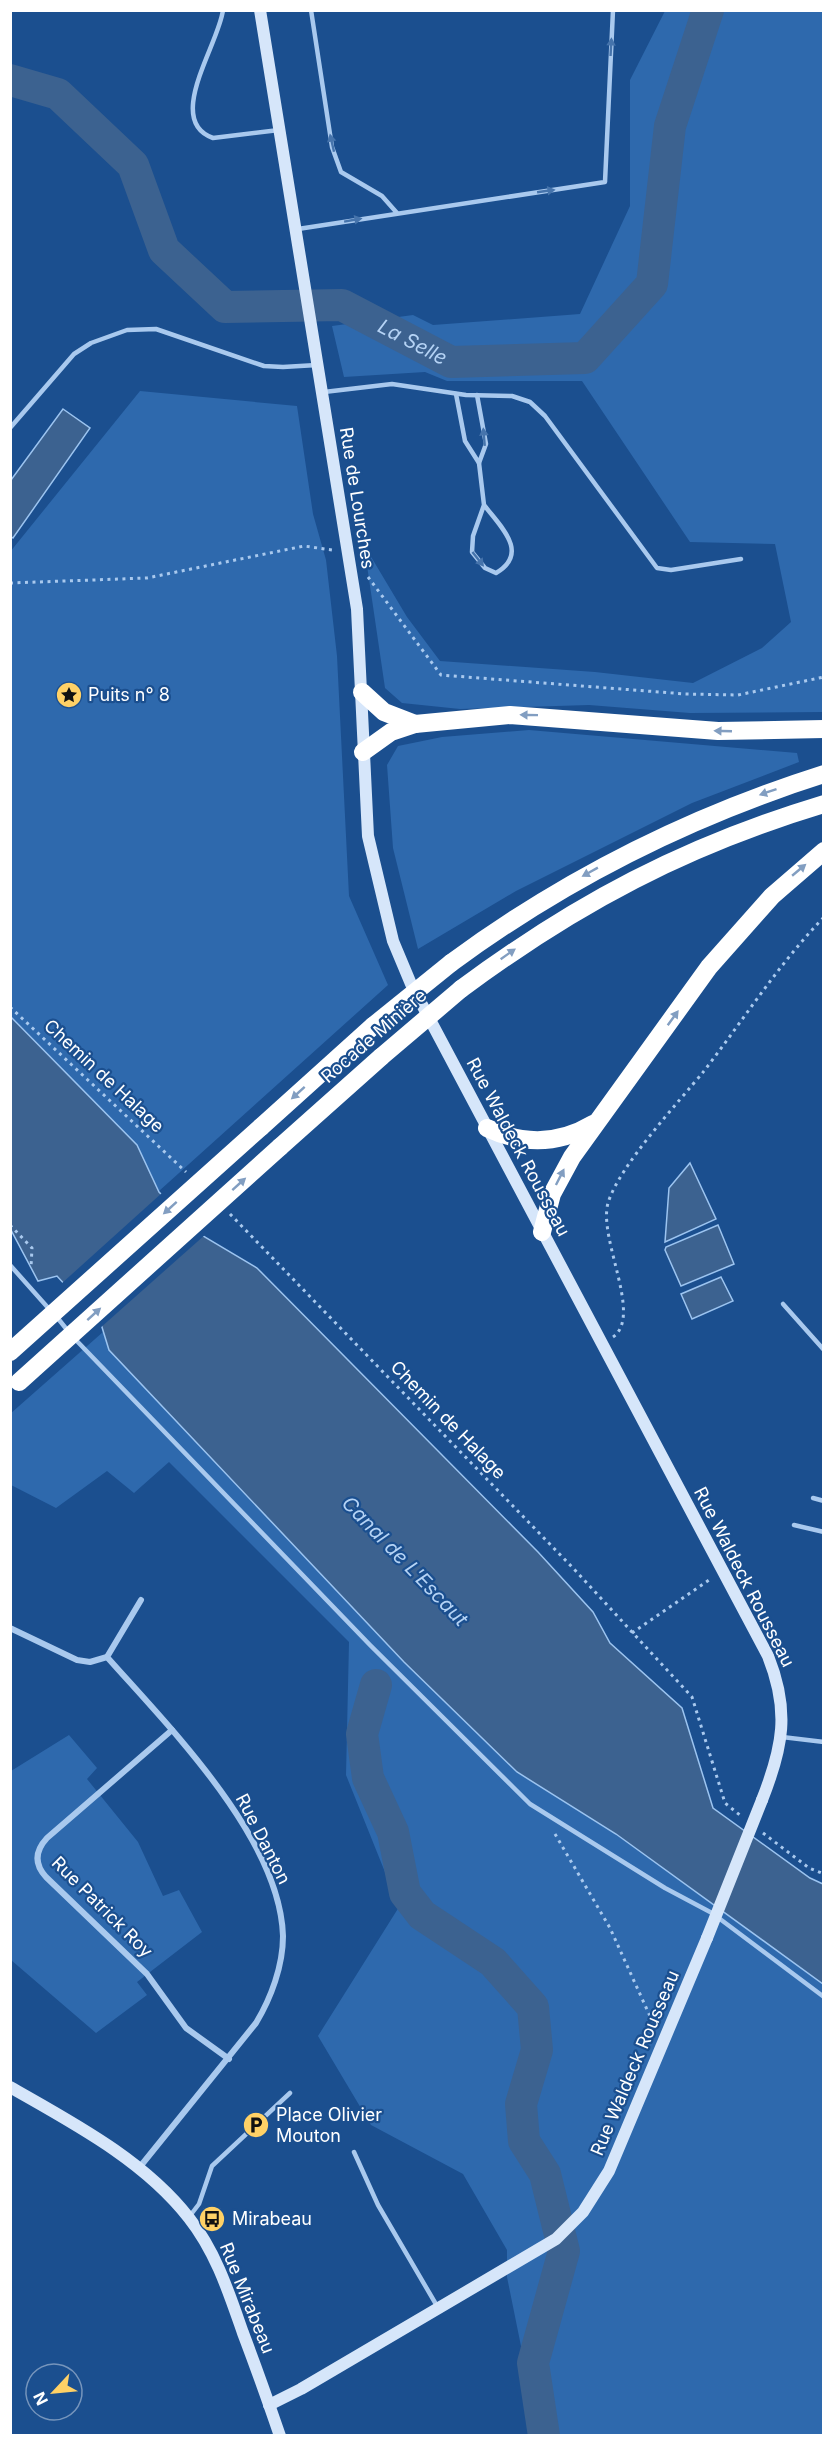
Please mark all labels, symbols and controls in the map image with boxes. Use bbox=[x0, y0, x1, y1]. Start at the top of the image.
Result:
one-way arrow bbox=[607, 37, 616, 56]
one-way arrow bbox=[327, 133, 336, 152]
one-way arrow bbox=[536, 186, 555, 195]
one-way arrow bbox=[344, 215, 363, 224]
water label: La Selle bbox=[374, 314, 451, 370]
street label: Rue de Lourches bbox=[336, 425, 379, 570]
one-way arrow bbox=[479, 427, 489, 446]
one-way arrow bbox=[472, 552, 484, 567]
place icon: Puits n° 8 bbox=[54, 680, 84, 710]
place label: Puits n° 8 bbox=[88, 684, 170, 705]
one-way arrow bbox=[519, 711, 538, 720]
one-way arrow bbox=[714, 726, 733, 735]
one-way arrow bbox=[759, 788, 777, 798]
one-way arrow bbox=[792, 864, 807, 877]
one-way arrow bbox=[581, 867, 598, 877]
one-way arrow bbox=[500, 948, 516, 960]
street label: Rocade Minière bbox=[317, 984, 431, 1087]
one-way arrow bbox=[667, 1010, 679, 1026]
street label: Chemin de Halage bbox=[40, 1015, 169, 1137]
street label: Rue Waldeck Rousseau bbox=[462, 1054, 574, 1240]
one-way arrow bbox=[291, 1086, 306, 1099]
one-way arrow bbox=[556, 1168, 565, 1185]
one-way arrow bbox=[231, 1178, 246, 1191]
one-way arrow bbox=[163, 1201, 178, 1215]
one-way arrow bbox=[86, 1308, 101, 1321]
street label: Chemin de Halage bbox=[387, 1356, 510, 1483]
street label: Rue Waldeck Rousseau bbox=[690, 1483, 799, 1670]
water label: Canal de L'Escaut bbox=[337, 1491, 473, 1631]
street label: Rue Danton bbox=[232, 1790, 295, 1887]
street label: Rue Patrick Roy bbox=[48, 1852, 157, 1961]
street label: Rue Waldeck Rousseau bbox=[586, 1967, 683, 2158]
place label: Place Olivier Mouton bbox=[276, 2104, 382, 2146]
parking icon: Place Olivier Mouton bbox=[241, 2110, 271, 2140]
bus stop icon: Mirabeau bbox=[197, 2204, 227, 2234]
place label: Mirabeau bbox=[232, 2208, 312, 2229]
street label: Rue Mirabeau bbox=[216, 2239, 279, 2356]
north arrow bbox=[24, 2362, 84, 2422]
text: N bbox=[29, 2389, 52, 2408]

